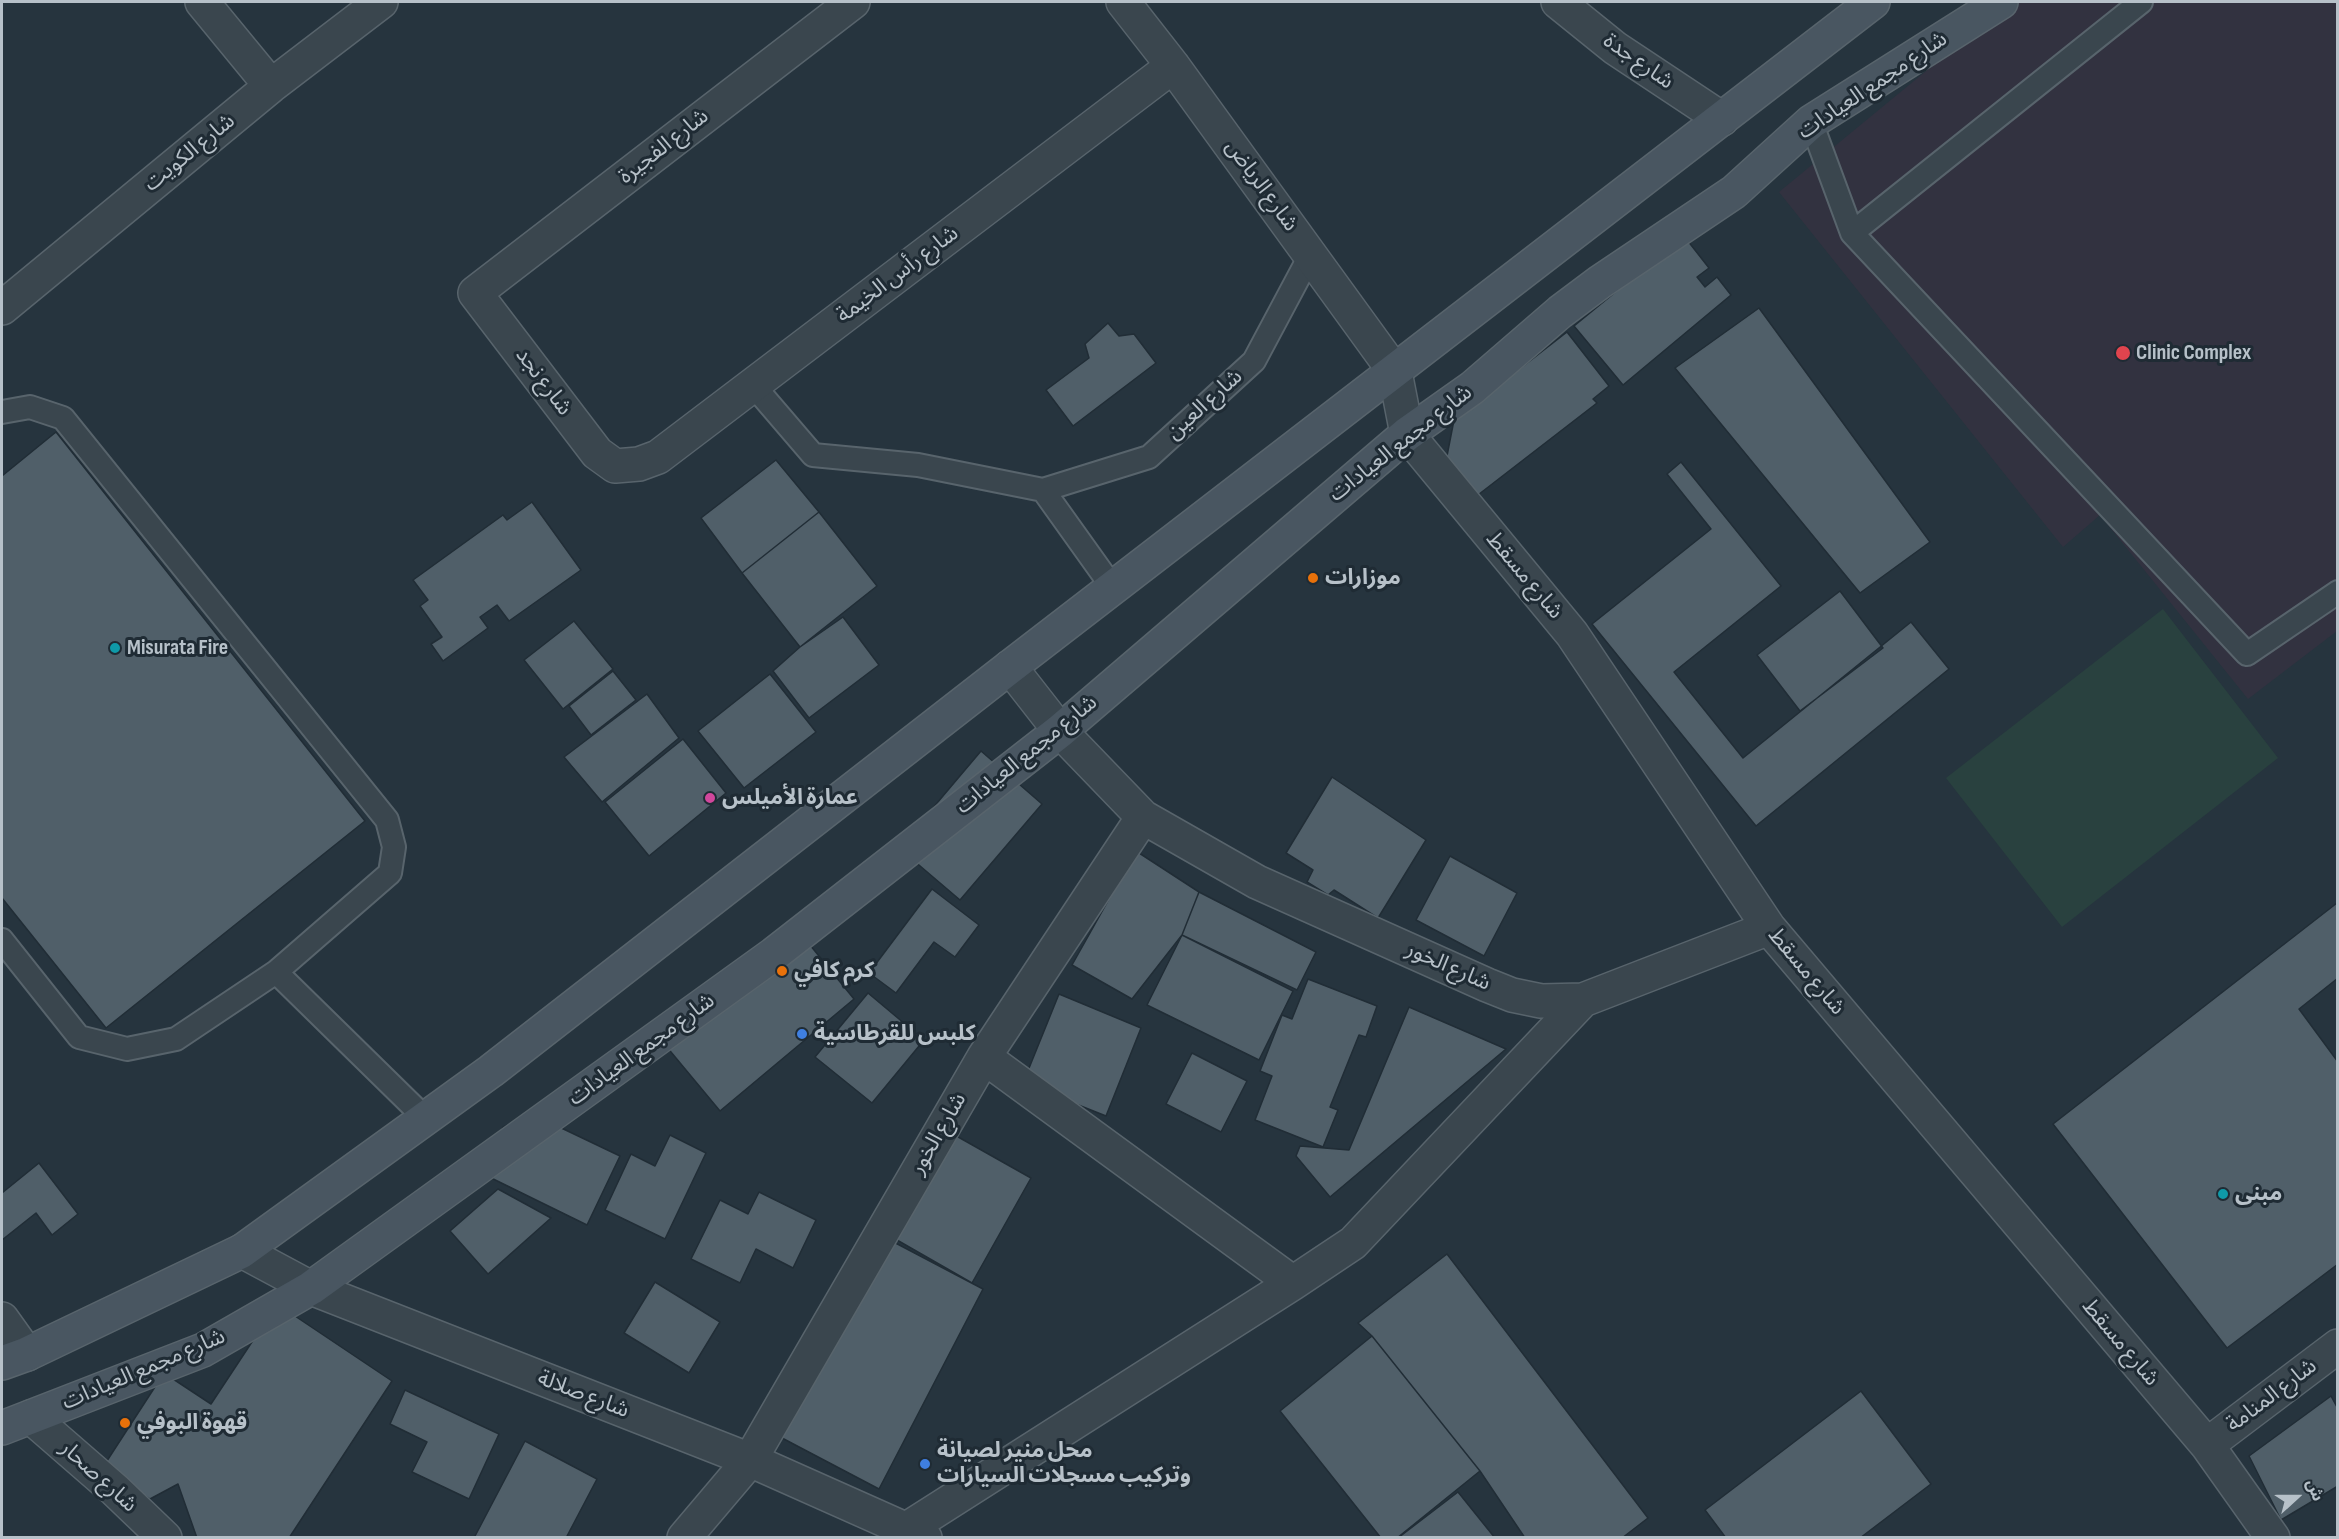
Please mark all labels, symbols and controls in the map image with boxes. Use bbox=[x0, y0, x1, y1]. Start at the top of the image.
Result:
street label: شارع مجمع العيادات bbox=[1793, 26, 1953, 146]
street label: شارع جدة bbox=[1598, 28, 1678, 96]
street label: شارع الفجيرة bbox=[614, 104, 714, 190]
street label: شارع الكويت bbox=[139, 108, 241, 198]
street label: شارع الرياض bbox=[1219, 135, 1303, 237]
street label: شارع رأس الخيمة bbox=[832, 221, 964, 329]
place label: Clinic Complex bbox=[2136, 340, 2251, 366]
street label: شارع نجد bbox=[509, 343, 577, 421]
marker: Clinic Complex bbox=[2114, 344, 2132, 362]
street label: شارع العين bbox=[1162, 364, 1248, 446]
street label: شارع مجمع العيادات bbox=[1324, 380, 1478, 508]
street label: شارع مسقط bbox=[1480, 527, 1568, 625]
place label: موزارات bbox=[1325, 565, 1401, 591]
marker: موزارات bbox=[1306, 571, 1320, 585]
place label: Misurata Fire bbox=[127, 635, 228, 661]
marker: Misurata Fire bbox=[108, 641, 122, 655]
street label: شارع مجمع العيادات bbox=[951, 690, 1103, 820]
place label: عمارة الأميلس bbox=[722, 785, 858, 811]
marker: عمارة الأميلس bbox=[703, 791, 717, 805]
street label: شارع مسقط bbox=[1762, 923, 1850, 1021]
street label: شارع الخور bbox=[1402, 937, 1494, 997]
place label: كرم كافي bbox=[794, 958, 874, 984]
marker: كرم كافي bbox=[775, 964, 789, 978]
street label: شارع مجمع العيادات bbox=[564, 988, 720, 1112]
place label: كلبس للقرطاسية bbox=[814, 1021, 975, 1047]
marker: كلبس للقرطاسية bbox=[795, 1027, 809, 1041]
street label: شارع الخور bbox=[905, 1089, 973, 1179]
place label: مبنى bbox=[2235, 1181, 2282, 1207]
marker: مبنى bbox=[2216, 1187, 2230, 1201]
street label: شارع مسقط bbox=[2076, 1294, 2164, 1392]
street label: شارع مجمع العيادات bbox=[59, 1324, 229, 1416]
street label: شارع المنامة bbox=[2222, 1353, 2322, 1439]
street label: شارع صلالة bbox=[534, 1366, 632, 1424]
place label: قهوة البوفي bbox=[137, 1410, 247, 1436]
marker: قهوة البوفي bbox=[118, 1416, 132, 1430]
street label: شارع صحار bbox=[54, 1435, 142, 1519]
place label: محل منير لصيانة وتركيب مسجلات السيارات bbox=[937, 1438, 1191, 1490]
marker: محل منير لصيانة وتركيب مسجلات السيارات bbox=[918, 1457, 932, 1471]
north arrow bbox=[2267, 1467, 2327, 1527]
text: ش bbox=[2301, 1477, 2327, 1504]

